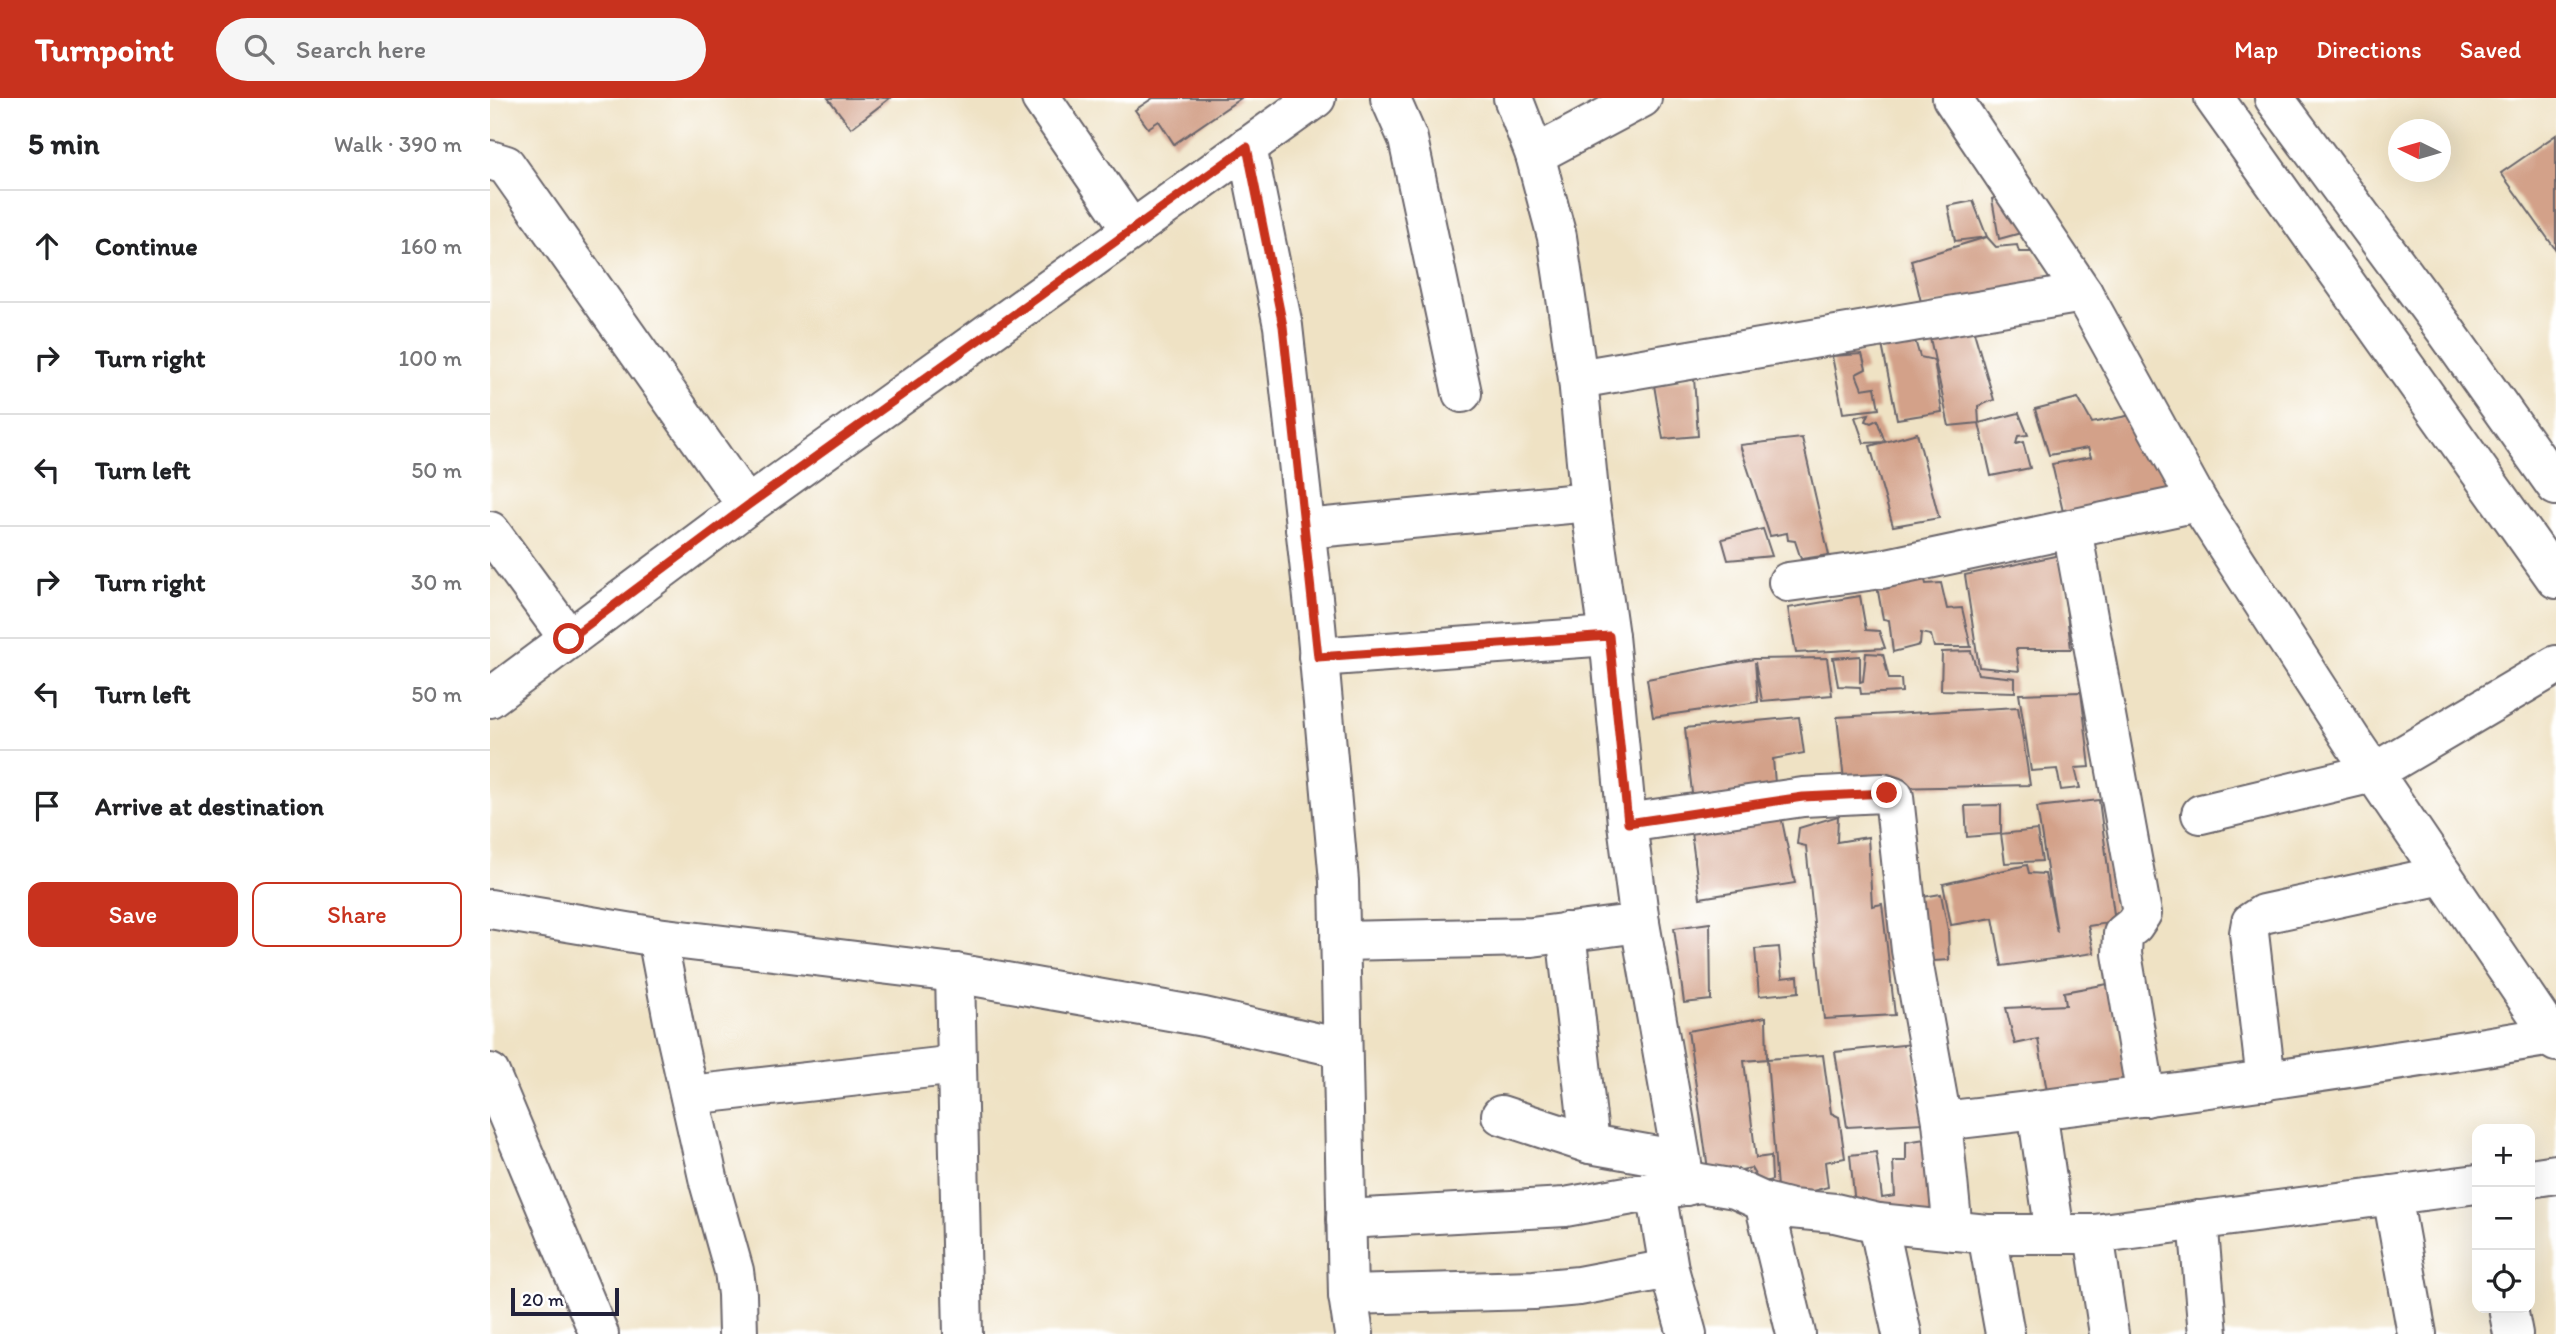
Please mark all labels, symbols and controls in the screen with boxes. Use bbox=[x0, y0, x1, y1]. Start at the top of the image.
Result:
search box bbox=[216, 18, 706, 81]
text: Turnpoint bbox=[35, 30, 174, 69]
icon: search bbox=[240, 30, 278, 68]
text: Search here bbox=[296, 33, 426, 65]
text: Map bbox=[2234, 35, 2278, 64]
text: Directions bbox=[2316, 35, 2422, 64]
text: Saved bbox=[2460, 35, 2521, 64]
north arrow bbox=[2388, 119, 2451, 182]
text: 5 min bbox=[28, 125, 99, 162]
text: Walk · 390 m bbox=[334, 130, 462, 158]
icon: ahead bbox=[28, 227, 66, 265]
text: Continue bbox=[95, 230, 198, 262]
text: 160 m bbox=[400, 232, 462, 260]
icon: right bbox=[28, 339, 66, 377]
text: Turn right bbox=[95, 342, 206, 374]
text: 100 m bbox=[398, 344, 462, 372]
icon: left bbox=[28, 451, 66, 489]
text: Turn left bbox=[95, 454, 191, 486]
text: 50 m bbox=[411, 456, 462, 484]
icon: right bbox=[28, 563, 66, 601]
text: Turn right bbox=[95, 566, 206, 598]
text: 30 m bbox=[411, 568, 462, 596]
route start bbox=[553, 623, 584, 654]
icon: left bbox=[28, 675, 66, 713]
text: Turn left bbox=[95, 678, 191, 710]
text: 50 m bbox=[411, 680, 462, 708]
route end bbox=[1871, 777, 1902, 808]
icon: arrive bbox=[28, 787, 66, 825]
text: Arrive at destination bbox=[95, 790, 324, 822]
button: Save bbox=[28, 882, 238, 947]
button: Share bbox=[252, 882, 462, 947]
map controls bbox=[2472, 1124, 2535, 1313]
button: + bbox=[2472, 1124, 2535, 1187]
button: − bbox=[2472, 1187, 2535, 1250]
button: locate bbox=[2472, 1250, 2535, 1313]
scale bar bbox=[511, 1285, 620, 1317]
text: 20 m bbox=[522, 1288, 564, 1311]

